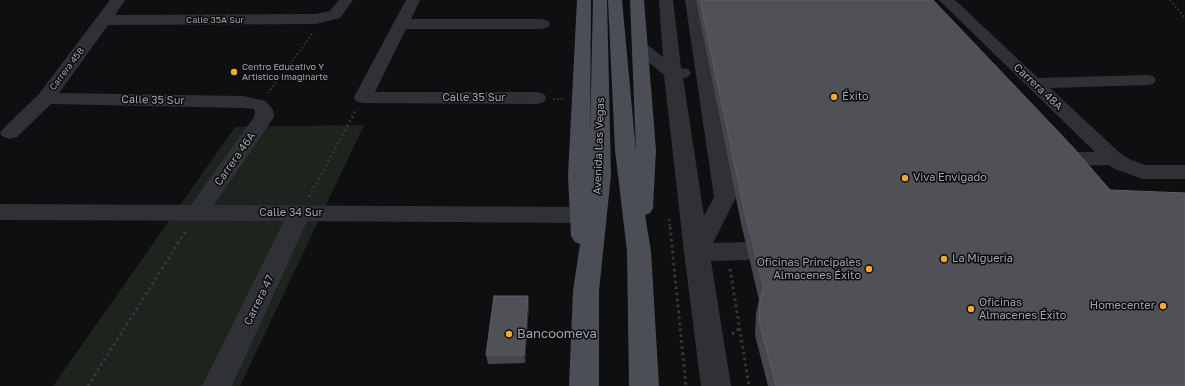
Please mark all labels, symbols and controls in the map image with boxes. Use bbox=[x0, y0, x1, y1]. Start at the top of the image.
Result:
street label: Calle 35A Sur bbox=[186, 15, 244, 25]
street label: Carrera 45B bbox=[47, 45, 87, 93]
street label: Carrera 48A bbox=[1011, 61, 1065, 113]
place label: Centro Educativo Y Artistico Imaginarte bbox=[242, 62, 328, 83]
marker: Centro Educativo Y Artistico Imaginarte bbox=[229, 67, 239, 77]
place label: Éxito bbox=[842, 90, 869, 104]
street label: Calle 35 Sur bbox=[442, 91, 506, 105]
marker: Éxito bbox=[829, 92, 839, 102]
street label: Calle 35 Sur bbox=[121, 93, 185, 107]
street label: Avenida Las Vegas bbox=[591, 97, 607, 195]
street label: Carrera 46A bbox=[212, 130, 258, 188]
place label: Viva Envigado bbox=[913, 171, 987, 185]
marker: Viva Envigado bbox=[900, 173, 910, 183]
street label: Calle 34 Sur bbox=[259, 206, 323, 220]
place label: La Migueria bbox=[952, 252, 1013, 266]
marker: La Migueria bbox=[939, 254, 949, 264]
place label: Oficinas Principales Almacenes Éxito bbox=[757, 256, 861, 282]
marker: Oficinas Principales Almacenes Éxito bbox=[864, 264, 874, 274]
street label: Carrera 47 bbox=[241, 273, 277, 327]
place label: Oficinas Almacenes Éxito bbox=[979, 296, 1066, 322]
place label: Homecenter bbox=[1090, 299, 1155, 313]
marker: Homecenter bbox=[1158, 301, 1168, 311]
marker: Oficinas Almacenes Éxito bbox=[966, 304, 976, 314]
place label: Bancoomeva bbox=[517, 326, 597, 342]
marker: Bancoomeva bbox=[504, 329, 514, 339]

